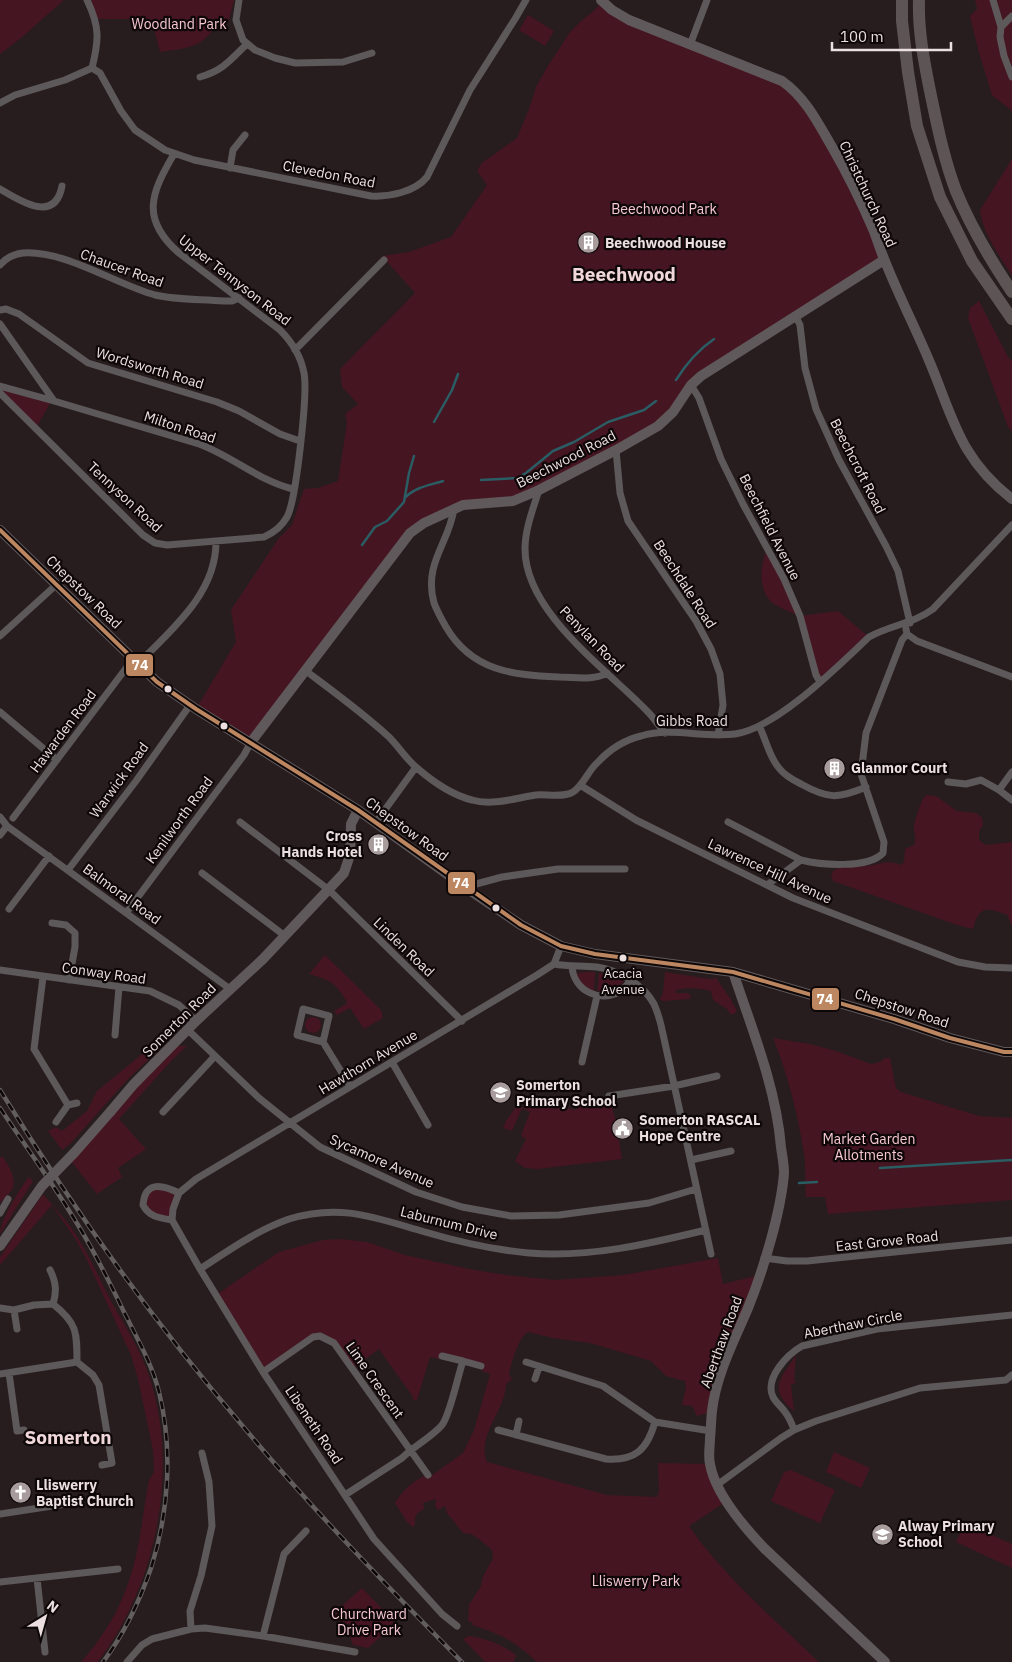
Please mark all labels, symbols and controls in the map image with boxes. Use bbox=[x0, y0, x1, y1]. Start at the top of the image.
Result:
park label: Woodland Park bbox=[131, 15, 227, 33]
scale bar bbox=[832, 20, 951, 52]
text: 100 m bbox=[840, 27, 884, 46]
street label: Christchurch Road bbox=[835, 138, 901, 250]
street label: Clevedon Road bbox=[281, 156, 377, 192]
park label: Beechwood Park bbox=[611, 200, 717, 218]
street label: Upper Tennyson Road bbox=[175, 231, 295, 329]
building icon: Beechwood House bbox=[577, 231, 601, 255]
place label: Beechwood House bbox=[605, 234, 726, 252]
street label: Chaucer Road bbox=[78, 245, 166, 291]
district label: Beechwood bbox=[572, 262, 676, 286]
street label: Wordsworth Road bbox=[94, 343, 206, 393]
street label: Milton Road bbox=[142, 407, 218, 447]
street label: Beechcroft Road bbox=[826, 415, 890, 517]
street label: Beechwood Road bbox=[513, 426, 619, 492]
street label: Tennyson Road bbox=[84, 458, 166, 536]
street label: Beechfield Avenue bbox=[735, 471, 805, 584]
street label: Beechdale Road bbox=[650, 536, 720, 632]
street label: Chepstow Road bbox=[42, 551, 126, 633]
street label: Penylan Road bbox=[556, 602, 628, 676]
line badge: 74 bbox=[125, 653, 154, 677]
text: 74 bbox=[132, 656, 148, 674]
unlabelled marker bbox=[163, 684, 173, 694]
street label: Hawarden Road bbox=[26, 686, 100, 776]
street label: Gibbs Road bbox=[656, 712, 728, 730]
unlabelled marker bbox=[219, 721, 229, 731]
street label: Warwick Road bbox=[86, 739, 152, 821]
building icon: Glanmor Court bbox=[823, 756, 847, 780]
place label: Glanmor Court bbox=[851, 759, 947, 777]
street label: Kenilworth Road bbox=[141, 773, 217, 867]
street label: Chepstow Road bbox=[362, 793, 452, 865]
place label: Cross Hands Hotel bbox=[281, 827, 362, 861]
building icon: Cross Hands Hotel bbox=[366, 832, 390, 856]
street label: Lawrence Hill Avenue bbox=[705, 834, 835, 908]
street label: Balmoral Road bbox=[79, 860, 165, 928]
line badge: 74 bbox=[447, 871, 476, 895]
text: 74 bbox=[453, 874, 469, 892]
unlabelled marker bbox=[491, 903, 501, 913]
street label: Linden Road bbox=[370, 914, 438, 980]
marker: Acacia Avenue bbox=[618, 953, 628, 963]
street label: Conway Road bbox=[61, 958, 147, 988]
place label: Acacia Avenue bbox=[601, 965, 645, 998]
street label: Somerton Road bbox=[138, 979, 220, 1061]
street label: Chepstow Road bbox=[853, 984, 951, 1032]
line badge: 74 bbox=[811, 987, 840, 1011]
text: 74 bbox=[817, 990, 833, 1008]
street label: Hawthorn Avenue bbox=[315, 1025, 421, 1099]
place label: Somerton Primary School bbox=[516, 1076, 616, 1110]
school or university icon: Somerton Primary School bbox=[488, 1081, 512, 1105]
place label: Somerton RASCAL Hope Centre bbox=[639, 1111, 760, 1145]
public building icon: Somerton RASCAL Hope Centre bbox=[611, 1116, 635, 1140]
street label: Sycamore Avenue bbox=[327, 1130, 437, 1192]
park label: Market Garden Allotments bbox=[822, 1130, 916, 1164]
street label: Laburnum Drive bbox=[398, 1202, 500, 1244]
street label: East Grove Road bbox=[835, 1227, 939, 1255]
street label: Aberthaw Road bbox=[696, 1294, 746, 1390]
street label: Aberthaw Circle bbox=[802, 1306, 904, 1342]
street label: Lime Crescent bbox=[342, 1338, 408, 1422]
street label: Libeneth Road bbox=[281, 1383, 347, 1467]
district label: Somerton bbox=[24, 1425, 112, 1449]
place label: Lliswerry Baptist Church bbox=[36, 1476, 134, 1510]
church icon: Lliswerry Baptist Church bbox=[8, 1481, 32, 1505]
place label: Alway Primary School bbox=[898, 1517, 995, 1551]
school or university icon: Alway Primary School bbox=[870, 1522, 894, 1546]
park label: Lliswerry Park bbox=[592, 1572, 681, 1590]
north arrow bbox=[20, 1592, 70, 1642]
text: N bbox=[43, 1596, 62, 1617]
park label: Churchward Drive Park bbox=[331, 1605, 407, 1639]

